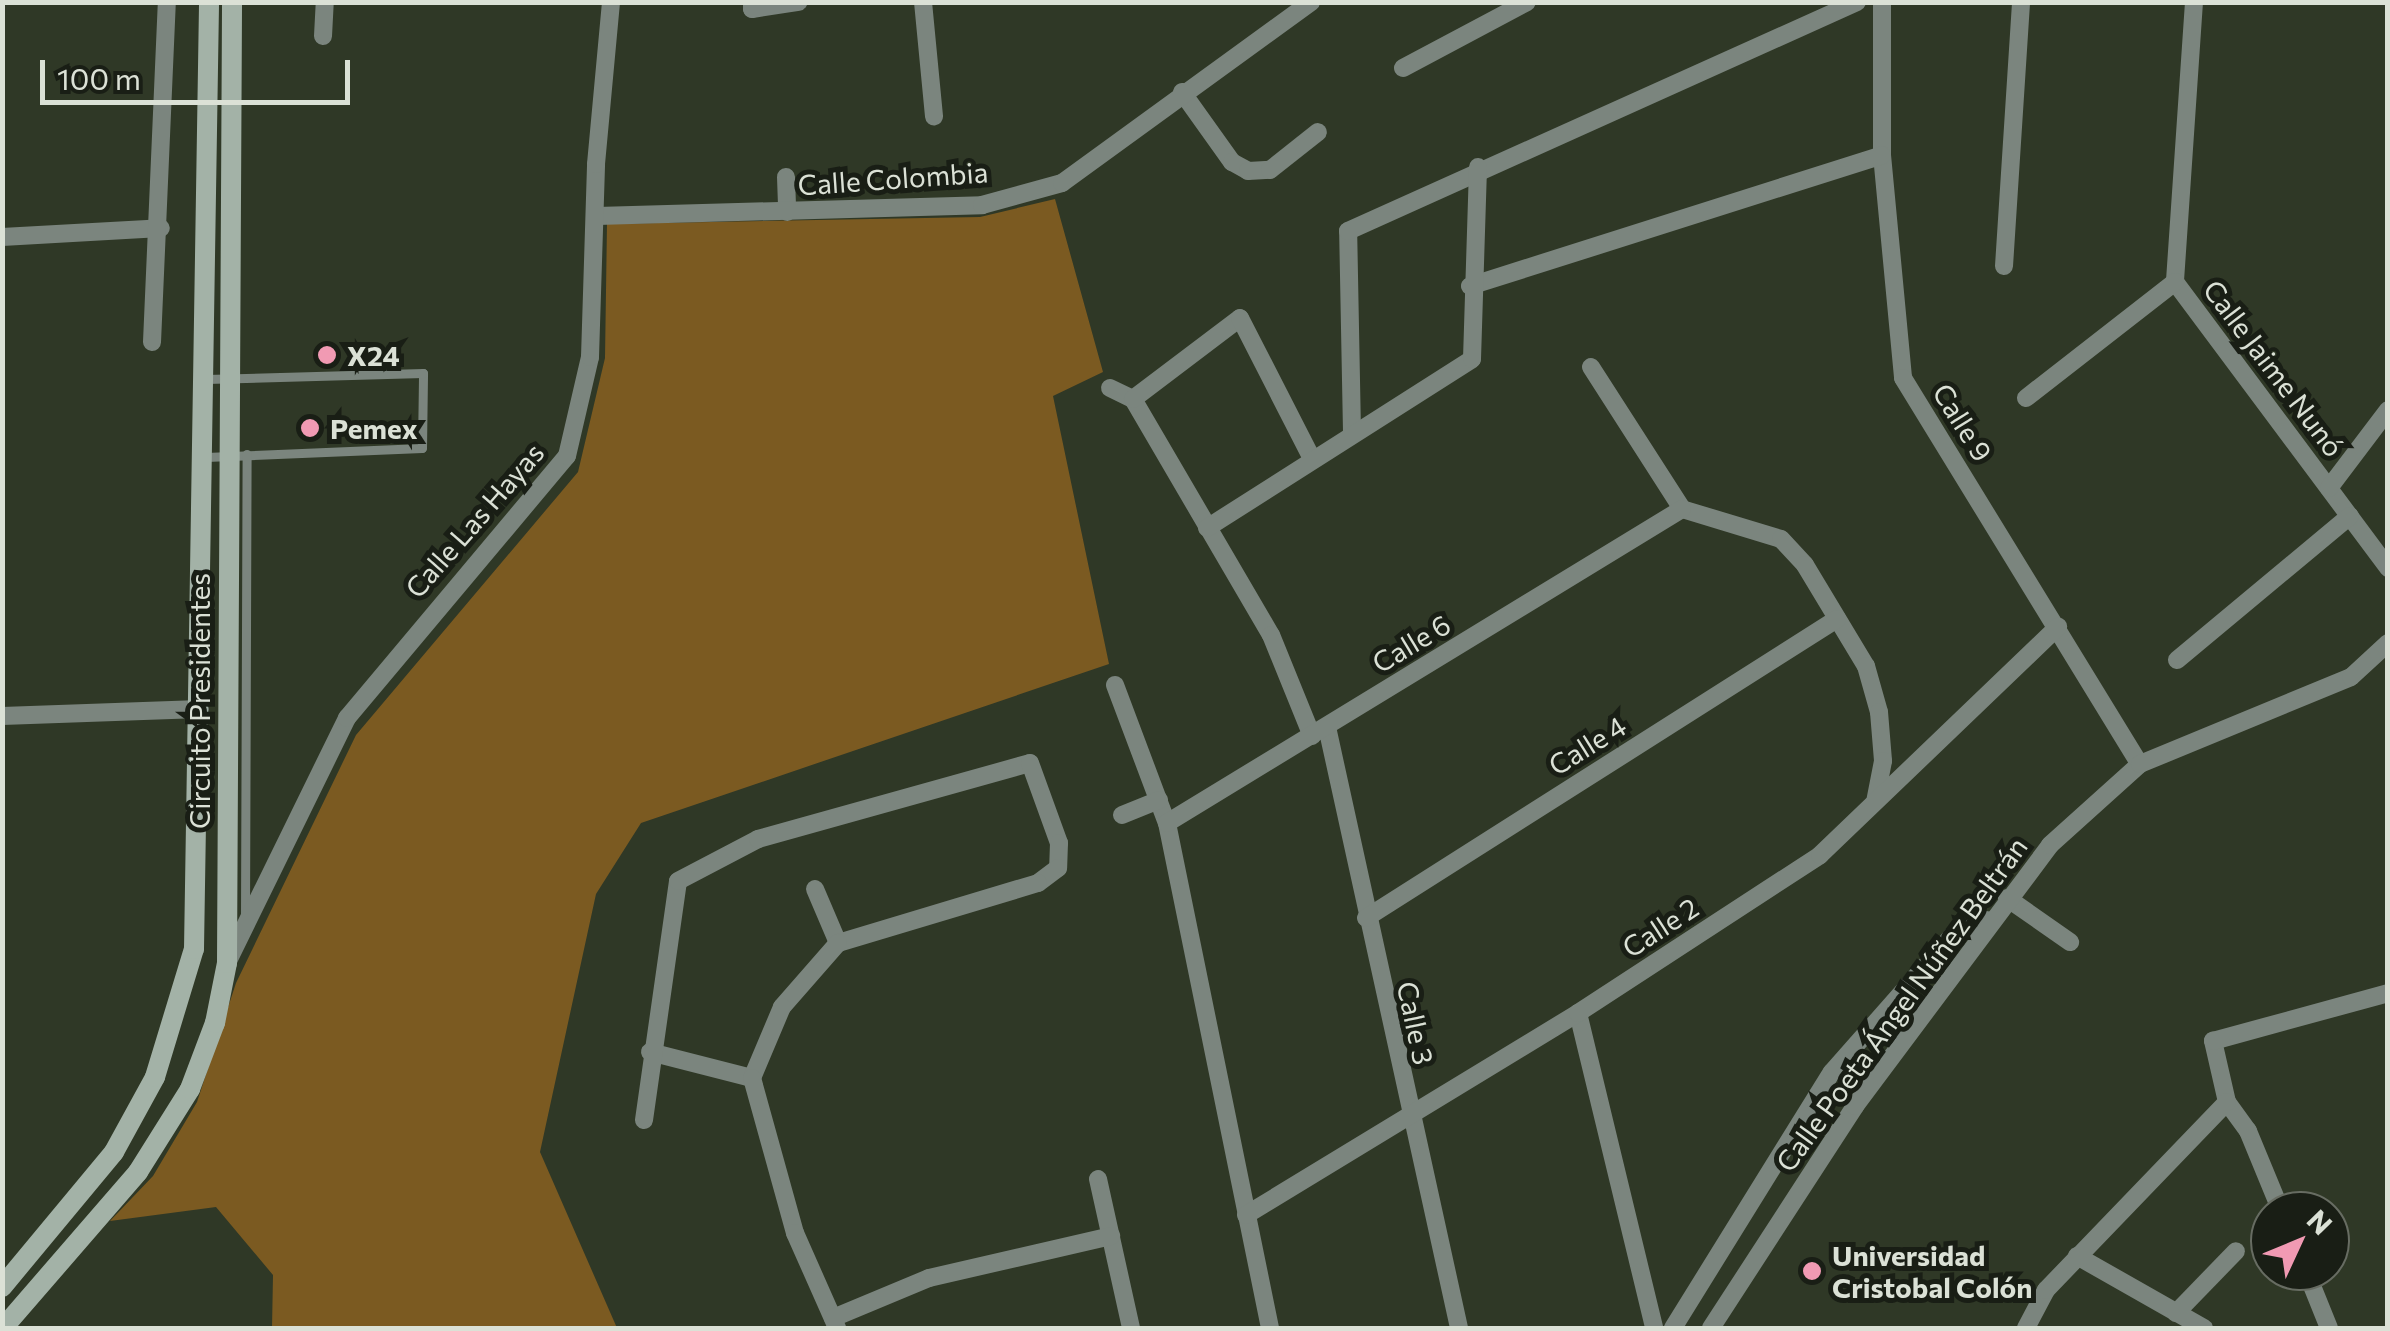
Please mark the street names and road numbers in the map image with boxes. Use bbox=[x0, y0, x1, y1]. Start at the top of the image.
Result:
street label: Calle Colombia bbox=[797, 155, 989, 201]
street label: Calle Jaime Nunó bbox=[2197, 273, 2351, 463]
street label: Calle 9 bbox=[1926, 377, 2000, 467]
street label: Calle Las Hayas bbox=[398, 436, 550, 604]
street label: Circuito Presidentes bbox=[182, 573, 216, 829]
street label: Calle 6 bbox=[1366, 607, 1456, 679]
street label: Calle 4 bbox=[1542, 708, 1632, 782]
street label: Calle Poeta Ángel Núñez Beltrán bbox=[1768, 830, 2034, 1178]
street label: Calle 2 bbox=[1616, 890, 1704, 964]
street label: Calle 3 bbox=[1391, 978, 1441, 1068]

